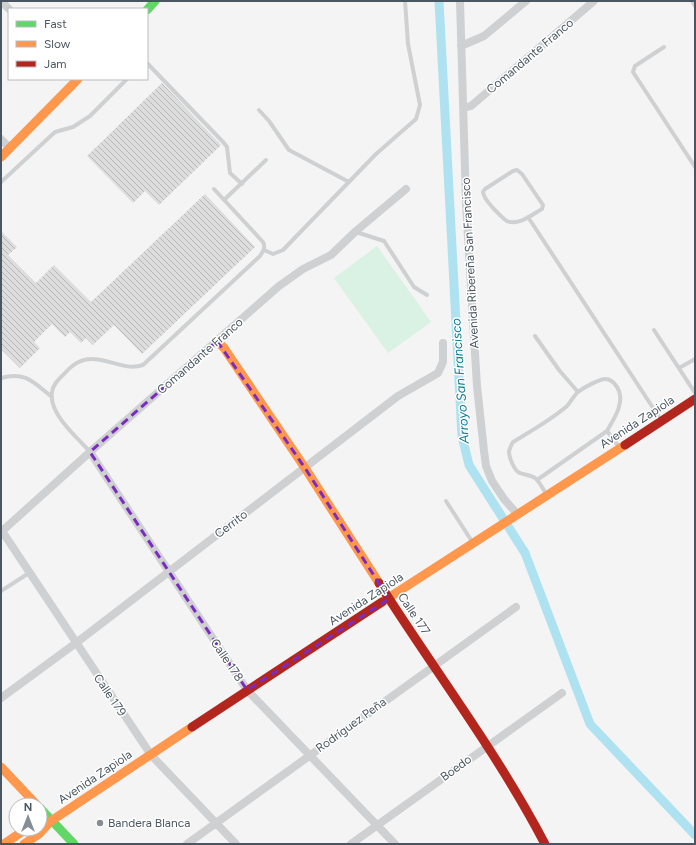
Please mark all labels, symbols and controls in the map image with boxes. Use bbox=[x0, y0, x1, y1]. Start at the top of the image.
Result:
legend bbox=[8, 8, 148, 80]
street label: Comandante Franco bbox=[484, 16, 576, 96]
text: Fast bbox=[44, 17, 67, 31]
text: Slow bbox=[44, 37, 71, 51]
text: Jam bbox=[44, 57, 67, 71]
street label: Avenida Ribereña San Francisco bbox=[459, 177, 481, 349]
street label: Comandante Franco bbox=[154, 315, 246, 397]
water label: Arroyo San Francisco bbox=[448, 317, 472, 445]
street label: Avenida Zapiola bbox=[597, 393, 677, 451]
street label: Cerrito bbox=[212, 507, 250, 541]
street label: Avenida Zapiola bbox=[326, 570, 406, 628]
street label: Calle 177 bbox=[395, 590, 433, 638]
street label: Calle 178 bbox=[208, 636, 246, 684]
street label: Calle 179 bbox=[91, 671, 129, 719]
street label: Rodríguez Peña bbox=[313, 695, 389, 755]
street label: Avenida Zapiola bbox=[56, 747, 134, 807]
street label: Boedo bbox=[438, 752, 474, 784]
north arrow bbox=[8, 797, 48, 837]
text: N bbox=[24, 801, 32, 814]
place label: Bandera Blanca bbox=[108, 816, 190, 830]
marker: Bandera Blanca bbox=[95, 818, 105, 828]

